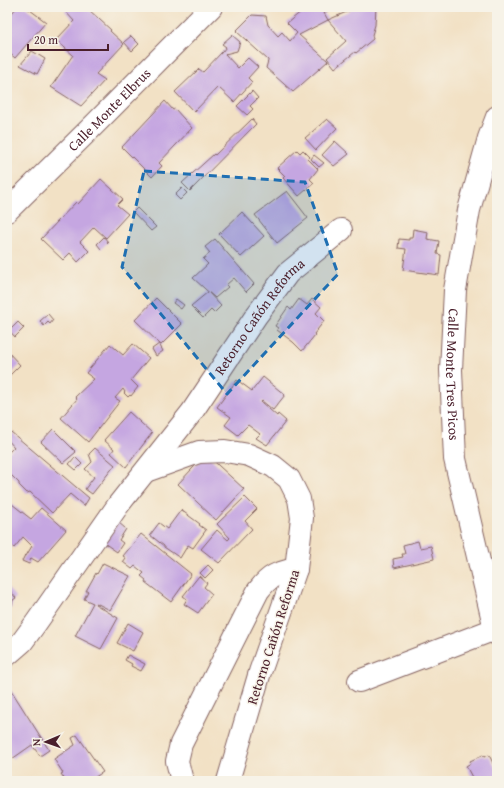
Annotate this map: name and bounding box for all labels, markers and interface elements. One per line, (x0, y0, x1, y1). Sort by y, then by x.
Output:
scale bar (28, 26, 108, 52)
text: 20 m (34, 31, 58, 48)
street label: Calle Monte Elbrus (63, 63, 155, 156)
street label: Retorno Cañón Reforma (209, 253, 309, 379)
street label: Calle Monte Tres Picos (441, 308, 464, 441)
street label: Retorno Cañón Reforma (242, 567, 304, 707)
north arrow (26, 722, 66, 762)
text: N (28, 738, 44, 746)

